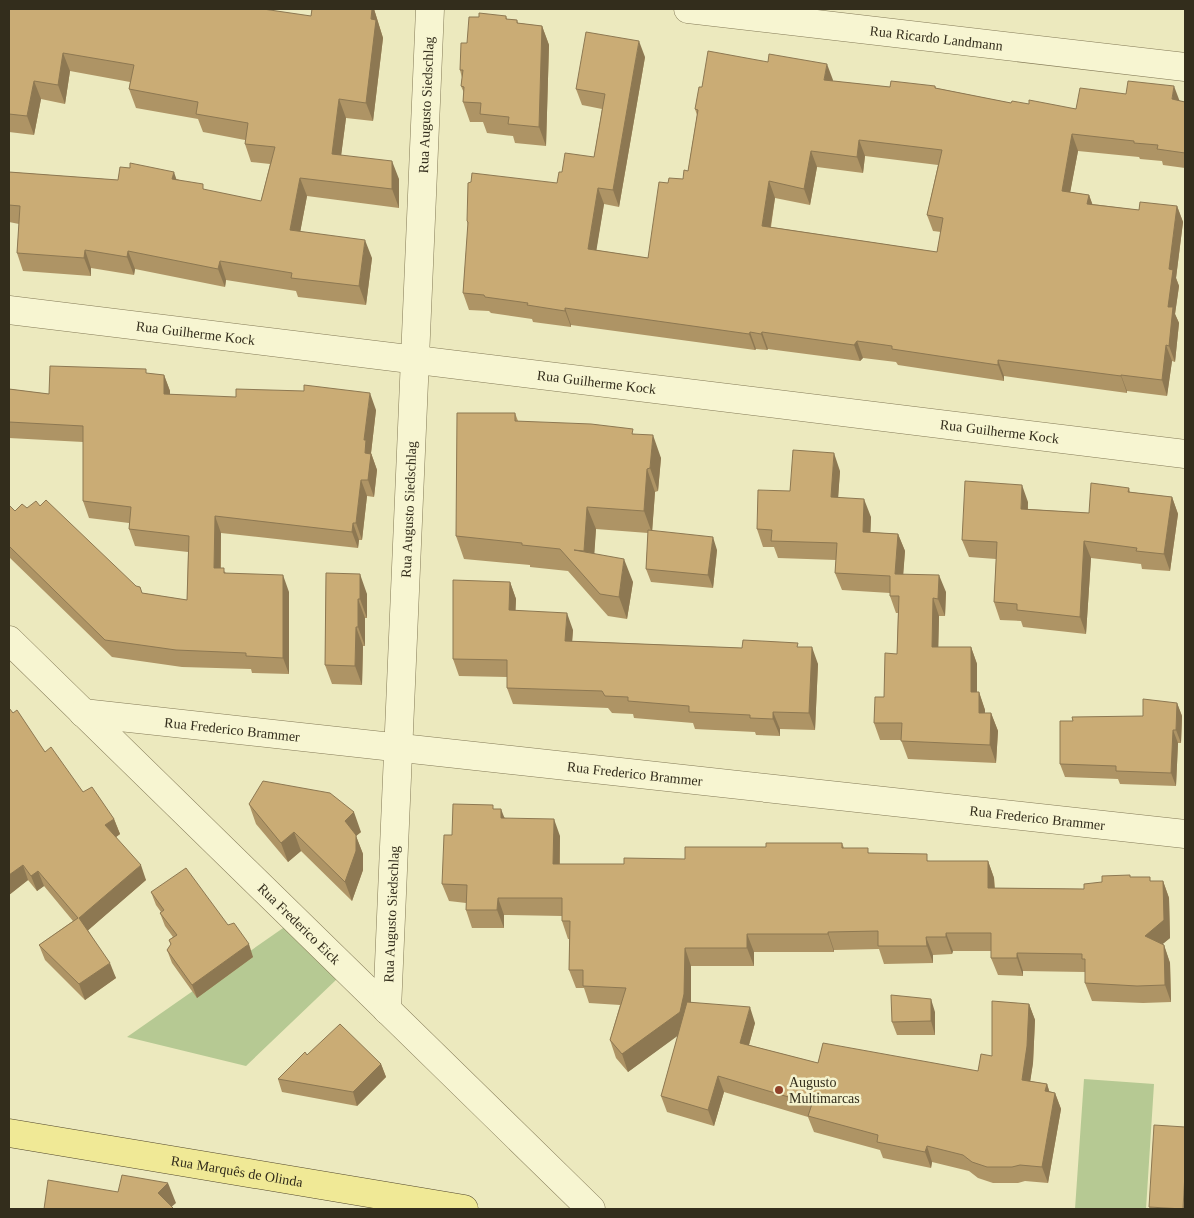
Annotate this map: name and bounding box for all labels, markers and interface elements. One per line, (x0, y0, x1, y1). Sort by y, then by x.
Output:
street label: Rua Ricardo Landmann (869, 23, 1004, 54)
street label: Rua Augusto Siedschlag (416, 36, 437, 174)
street label: Rua Guilherme Kock (135, 319, 256, 348)
street label: Rua Guilherme Kock (536, 368, 657, 397)
street label: Rua Guilherme Kock (939, 417, 1060, 447)
street label: Rua Augusto Siedschlag (399, 441, 419, 578)
street label: Rua Frederico Brammer (164, 715, 301, 745)
street label: Rua Frederico Brammer (566, 759, 703, 789)
street label: Rua Frederico Brammer (969, 803, 1106, 833)
street label: Rua Augusto Siedschlag (381, 845, 402, 983)
street label: Rua Frederico Eick (255, 881, 343, 968)
place label: Augusto Multimarcas (789, 1075, 860, 1106)
marker: Augusto Multimarcas (773, 1084, 785, 1096)
street label: Rua Marquês de Olinda (170, 1153, 305, 1190)

